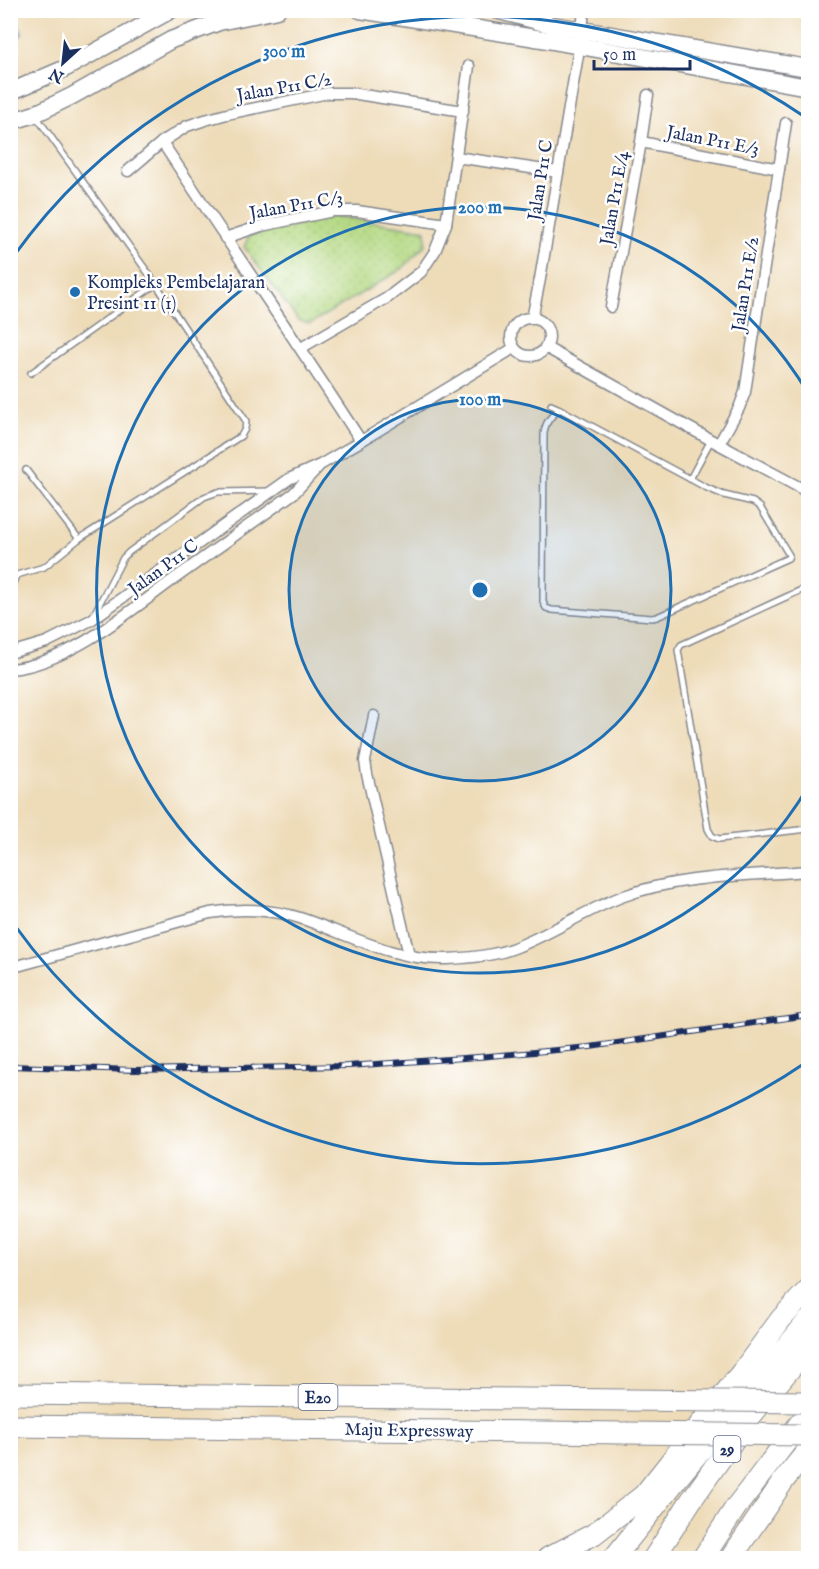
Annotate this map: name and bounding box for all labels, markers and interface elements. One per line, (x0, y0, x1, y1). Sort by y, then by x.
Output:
north arrow (33, 33, 93, 93)
scale bar (594, 33, 690, 71)
text: 300 m (263, 41, 305, 64)
text: 50 m (603, 44, 636, 67)
text: N (46, 62, 69, 87)
street label: Jalan P11 C/2 (233, 69, 334, 108)
street label: Jalan P11 E/3 (662, 121, 761, 162)
street label: Jalan P11 C (523, 138, 559, 224)
street label: Jalan P11 E/4 (596, 149, 635, 249)
street label: Jalan P11 C/3 (246, 187, 345, 226)
text: 200 m (458, 197, 502, 220)
street label: Jalan P11 E/2 (727, 235, 765, 335)
place label: Kompleks Pembelajaran Presint 11 (1) (87, 272, 266, 316)
marker: Kompleks Pembelajaran Presint 11 (1) (68, 285, 82, 299)
text: 100 m (459, 389, 501, 412)
street label: Jalan P11 C (123, 535, 204, 603)
centre of rings (470, 580, 490, 600)
road number: E20 (298, 1384, 338, 1410)
street label: Maju Expressway (344, 1419, 474, 1444)
road number: 29 (714, 1436, 740, 1462)

